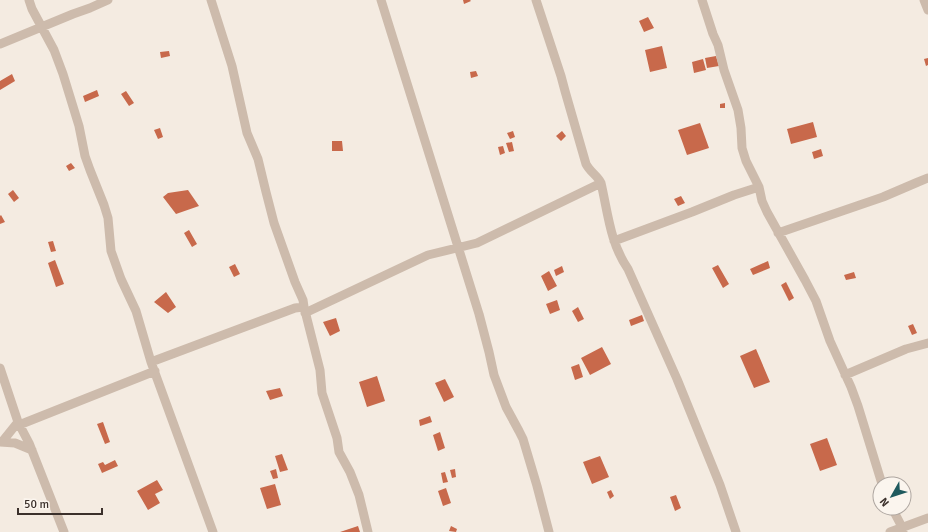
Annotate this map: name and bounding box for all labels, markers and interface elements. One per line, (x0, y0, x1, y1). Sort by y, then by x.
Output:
north arrow (872, 476, 912, 516)
scale bar (18, 490, 102, 516)
text: N (877, 495, 892, 509)
text: 50 m (24, 497, 49, 512)

